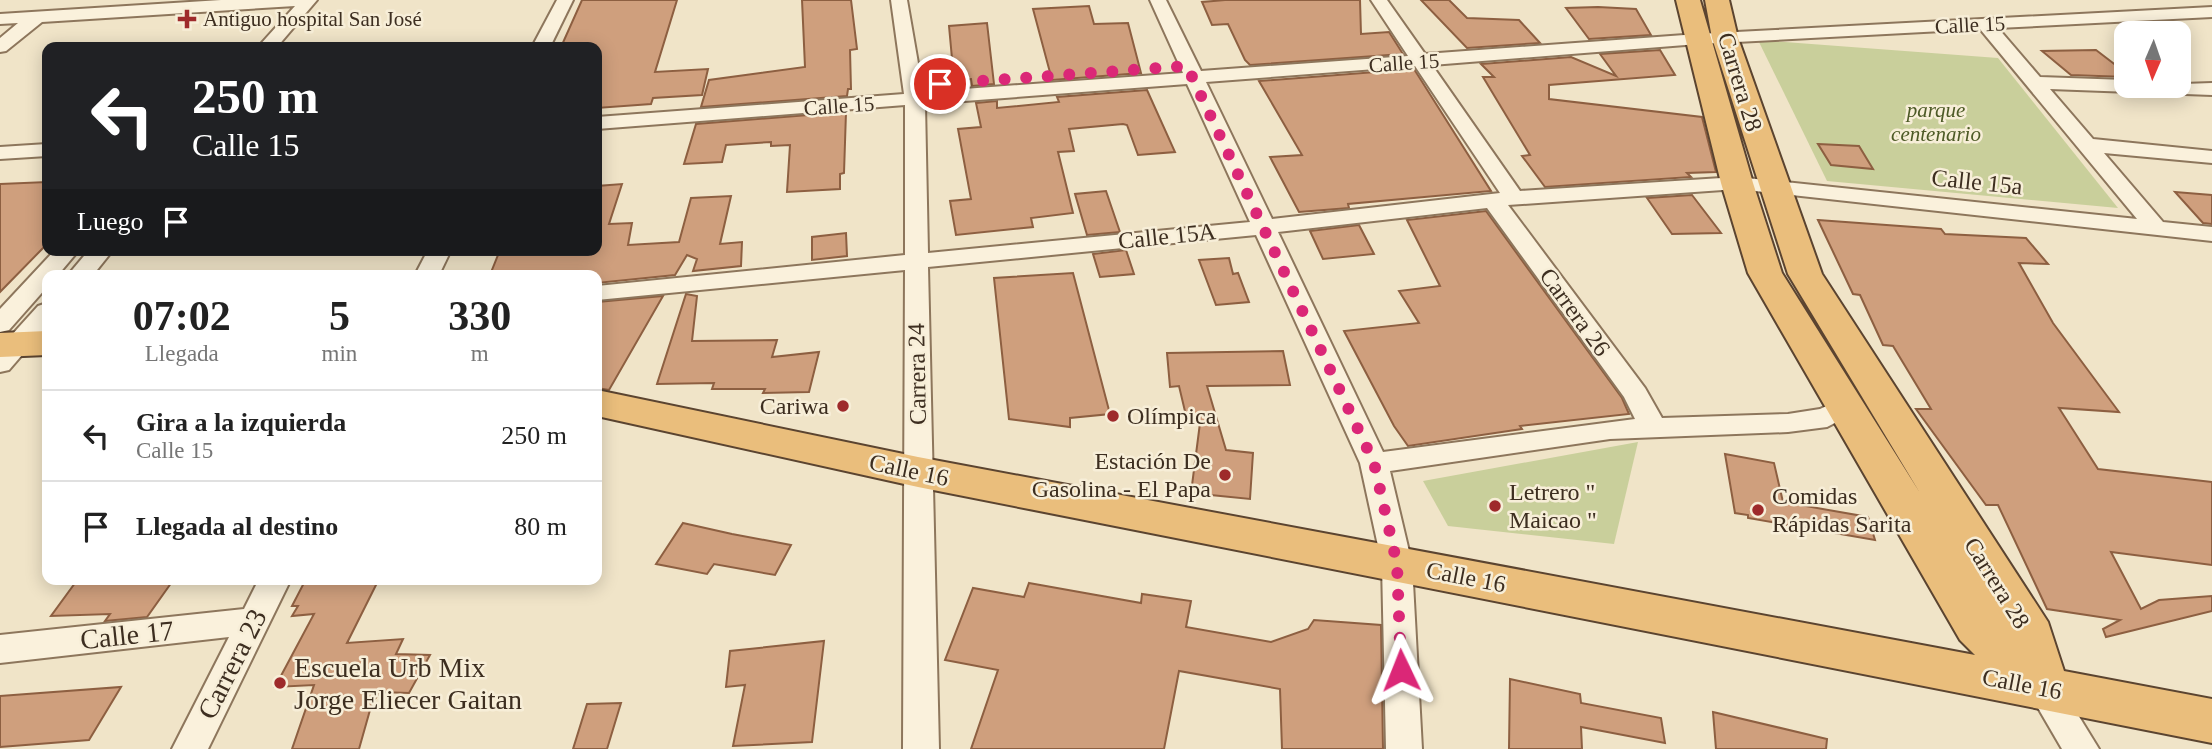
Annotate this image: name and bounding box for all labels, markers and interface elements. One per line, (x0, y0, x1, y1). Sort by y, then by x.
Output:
place label: Antiguo hospital San José (203, 7, 422, 31)
marker: Antiguo hospital San José (177, 9, 197, 29)
street label: Calle 15 (1934, 11, 2006, 39)
north arrow (2114, 21, 2191, 98)
map controls (2114, 21, 2191, 98)
street label: Carrera 28 (1713, 29, 1767, 135)
street label: Calle 15 (1368, 49, 1440, 77)
pin (910, 54, 970, 114)
icon: arrive (921, 65, 959, 103)
text: 250 m (192, 69, 319, 124)
icon: left (77, 70, 168, 161)
street label: Calle 15 (803, 92, 875, 120)
park label: parque centenario (1891, 98, 1981, 146)
text: Calle 15 (192, 127, 300, 163)
street label: Calle 15a (1930, 164, 2024, 200)
icon: arrive (157, 203, 195, 241)
text: Luego (77, 207, 143, 236)
street label: Calle 15A (1117, 218, 1218, 254)
street label: Carrera 26 (1535, 263, 1615, 361)
text: 07:02 (133, 293, 231, 339)
text: 5 (329, 293, 350, 339)
text: 330 (448, 293, 511, 339)
street label: Carrera 24 (903, 323, 931, 425)
text: Llegada (145, 341, 219, 366)
text: min (322, 341, 357, 366)
text: m (471, 341, 489, 366)
place label: Cariwa (760, 393, 829, 419)
marker: Cariwa (835, 398, 851, 414)
place label: Olímpica (1127, 403, 1217, 429)
text: Gira a la izquierda (136, 408, 346, 437)
marker: Olímpica (1105, 408, 1121, 424)
icon: left (77, 417, 115, 455)
text: 250 m (501, 421, 567, 450)
text: Calle 15 (136, 438, 213, 463)
place label: Estación De Gasolina - El Papa (1032, 448, 1211, 502)
street label: Calle 16 (867, 449, 951, 491)
marker: Estación De Gasolina - El Papa (1217, 467, 1233, 483)
place label: Letrero " Maicao " (1509, 479, 1597, 533)
place label: Comidas Rápidas Sarita (1772, 483, 1912, 537)
marker: Letrero " Maicao " (1487, 498, 1503, 514)
marker: Comidas Rápidas Sarita (1750, 502, 1766, 518)
icon: arrive (77, 508, 115, 546)
text: Llegada al destino (136, 512, 338, 541)
text: 80 m (514, 512, 567, 541)
street label: Carrera 28 (1959, 533, 2035, 633)
street label: Calle 16 (1424, 557, 1508, 597)
street label: Carrera 23 (191, 604, 273, 724)
street label: Calle 17 (79, 615, 175, 655)
position arrow (1364, 633, 1438, 707)
place label: Escuela Urb Mix Jorge Eliecer Gaitan (294, 652, 522, 715)
street label: Calle 16 (1980, 664, 2064, 704)
marker: Escuela Urb Mix Jorge Eliecer Gaitan (272, 675, 288, 691)

